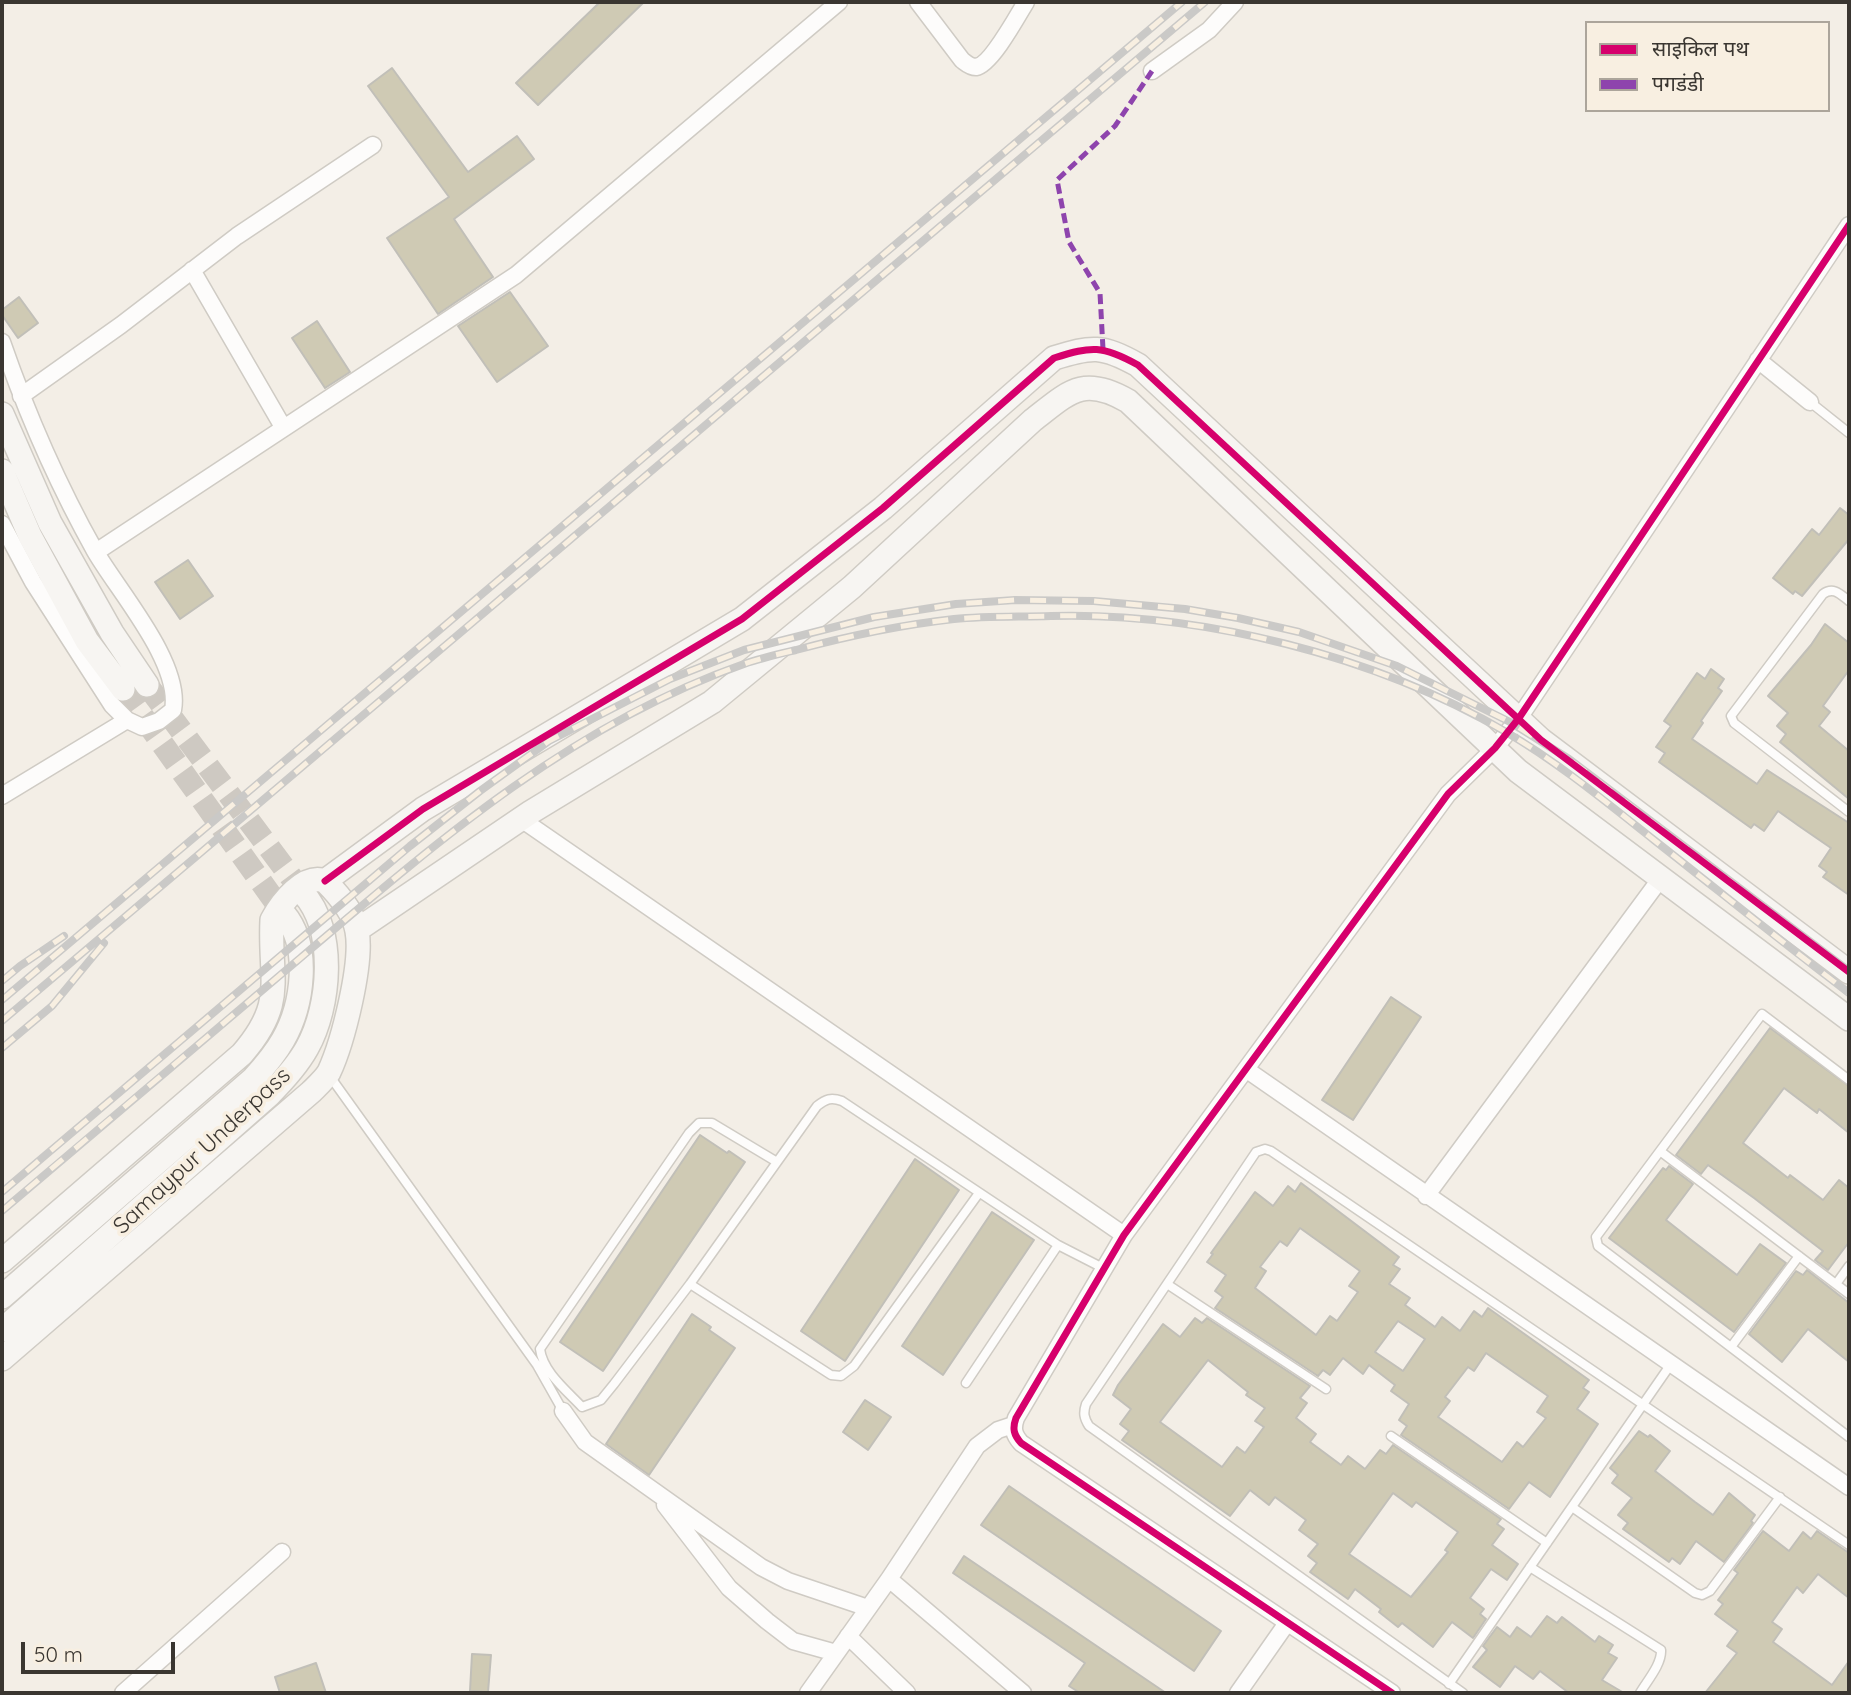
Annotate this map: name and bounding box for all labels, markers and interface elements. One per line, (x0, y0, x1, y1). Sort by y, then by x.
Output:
legend (1585, 21, 1830, 112)
text: साइकिल पथ (1652, 35, 1749, 61)
text: पगडंडी (1652, 70, 1704, 96)
street label: Samaypur Underpass (108, 1062, 296, 1240)
scale bar (24, 1628, 178, 1672)
text: 50 m (34, 1641, 83, 1667)

